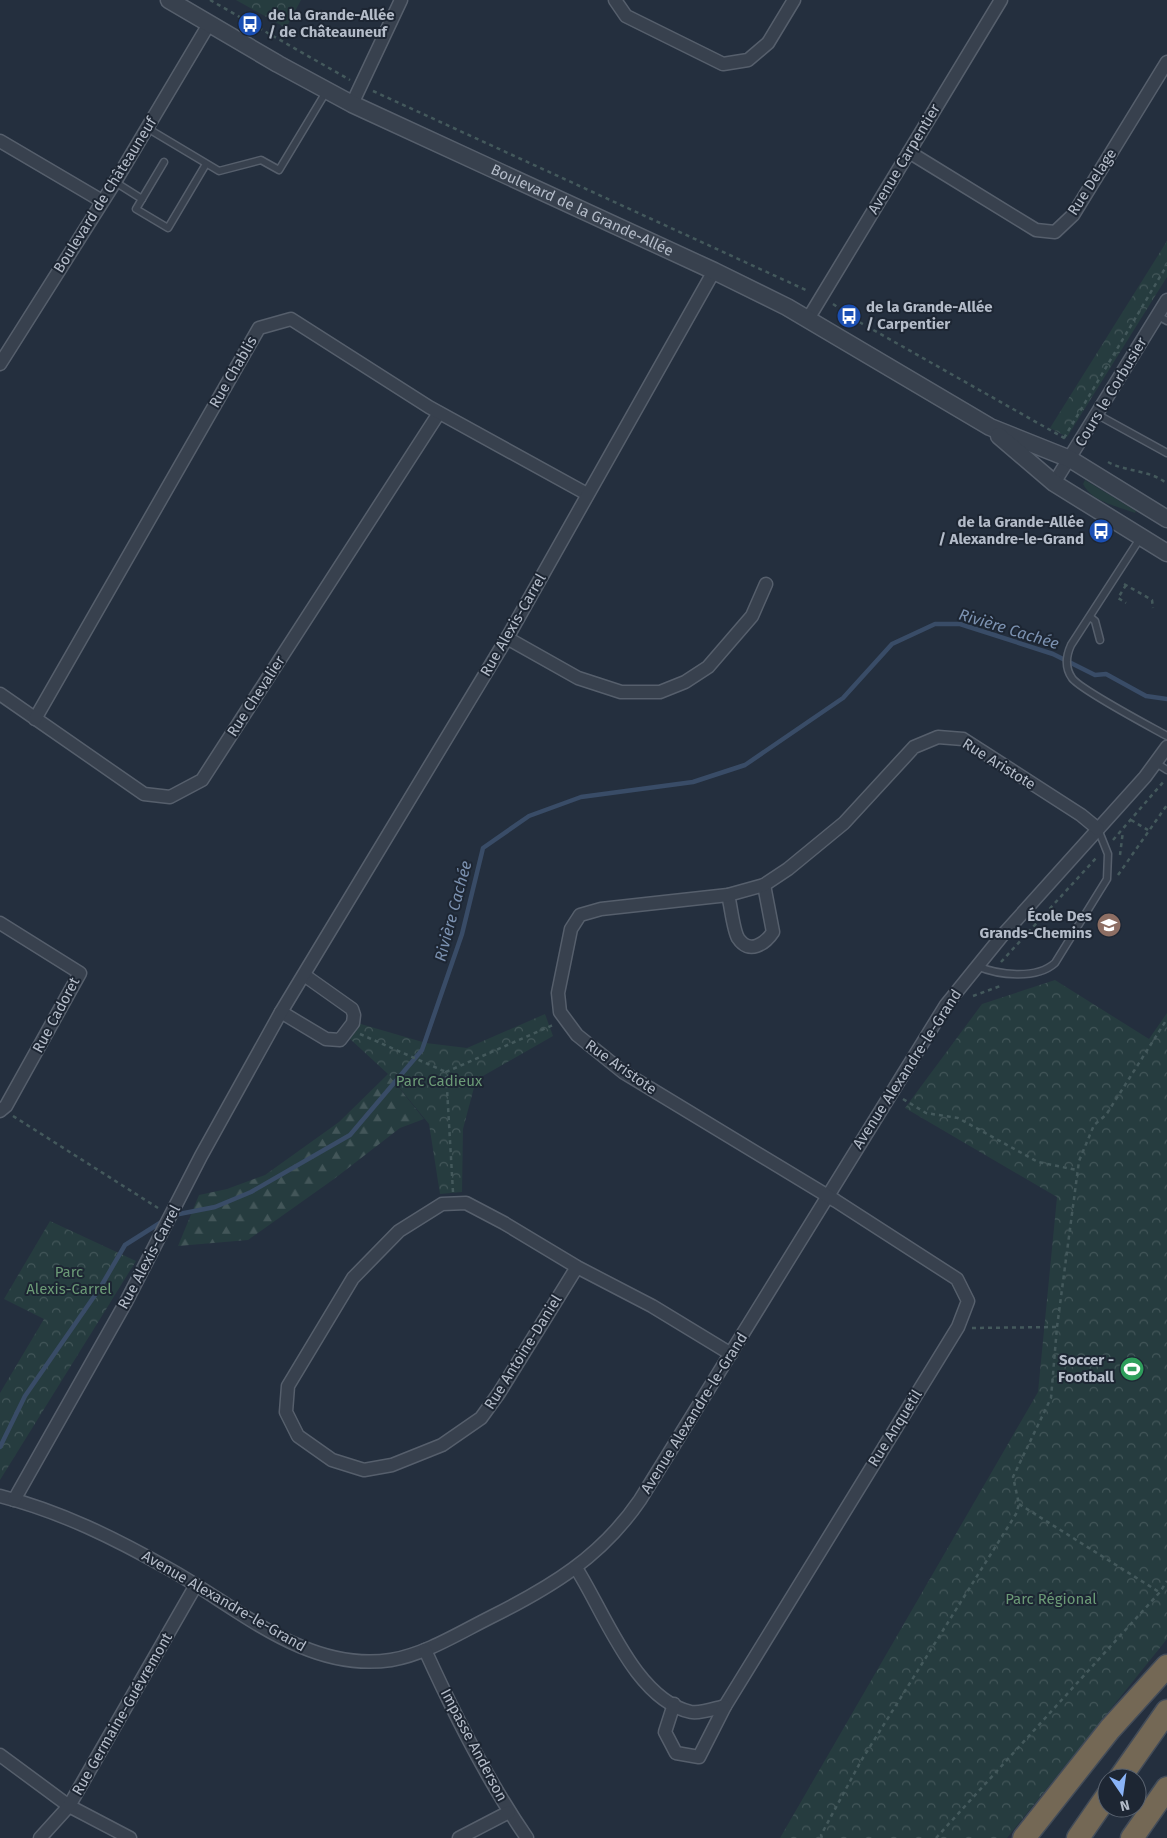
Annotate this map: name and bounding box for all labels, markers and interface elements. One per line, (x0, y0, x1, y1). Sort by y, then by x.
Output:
place label: de la Grande-Allée / de Châteauneuf (268, 6, 395, 41)
bus stop icon: de la Grande-Allée / de Châteauneuf (237, 11, 263, 37)
street label: Avenue Carpentier (864, 100, 944, 217)
street label: Boulevard de Châteauneuf (50, 113, 161, 276)
street label: Rue Delage (1064, 145, 1120, 219)
street label: Boulevard de la Grande-Allée (488, 160, 676, 260)
place label: de la Grande-Allée / Carpentier (866, 298, 993, 333)
bus stop icon: de la Grande-Allée / Carpentier (836, 303, 862, 329)
street label: Rue Chablis (205, 333, 261, 411)
street label: Cours le Corbusier (1071, 334, 1151, 450)
place label: de la Grande-Allée / Alexandre-le-Grand (938, 513, 1084, 548)
bus stop icon: de la Grande-Allée / Alexandre-le-Grand (1088, 518, 1114, 544)
street label: Rue Alexis-Carrel (476, 570, 550, 679)
water label: Rivière Cachée (957, 605, 1061, 653)
street label: Rue Chevalier (223, 652, 289, 740)
street label: Rue Aristote (959, 734, 1039, 794)
water label: Rivière Cachée (430, 859, 476, 963)
place label: École Des Grands-Chemins (980, 907, 1092, 942)
school or university icon: École Des Grands-Chemins (1096, 912, 1122, 938)
street label: Rue Cadoret (29, 974, 84, 1056)
street label: Avenue Alexandre-le-Grand (849, 986, 965, 1152)
street label: Rue Aristote (582, 1036, 660, 1098)
park label: Parc Cadieux (396, 1072, 483, 1090)
street label: Rue Alexis-Carrel (114, 1201, 184, 1312)
park label: Parc Alexis-Carrel (26, 1263, 112, 1298)
street label: Rue Antoine-Daniel (480, 1291, 566, 1413)
street label: Avenue Alexandre-le-Grand (637, 1329, 751, 1497)
place label: Soccer - Football (1058, 1351, 1115, 1386)
sports icon: Soccer - Football (1119, 1356, 1145, 1382)
street label: Rue Anquetil (864, 1386, 926, 1470)
street label: Avenue Alexandre-le-Grand (139, 1547, 309, 1655)
park label: Parc Régional (1005, 1590, 1097, 1608)
street label: Rue Germaine-Guévremont (68, 1629, 176, 1798)
street label: Impasse Anderson (437, 1686, 511, 1804)
north arrow (1097, 1768, 1147, 1818)
text: N (1118, 1796, 1131, 1815)

